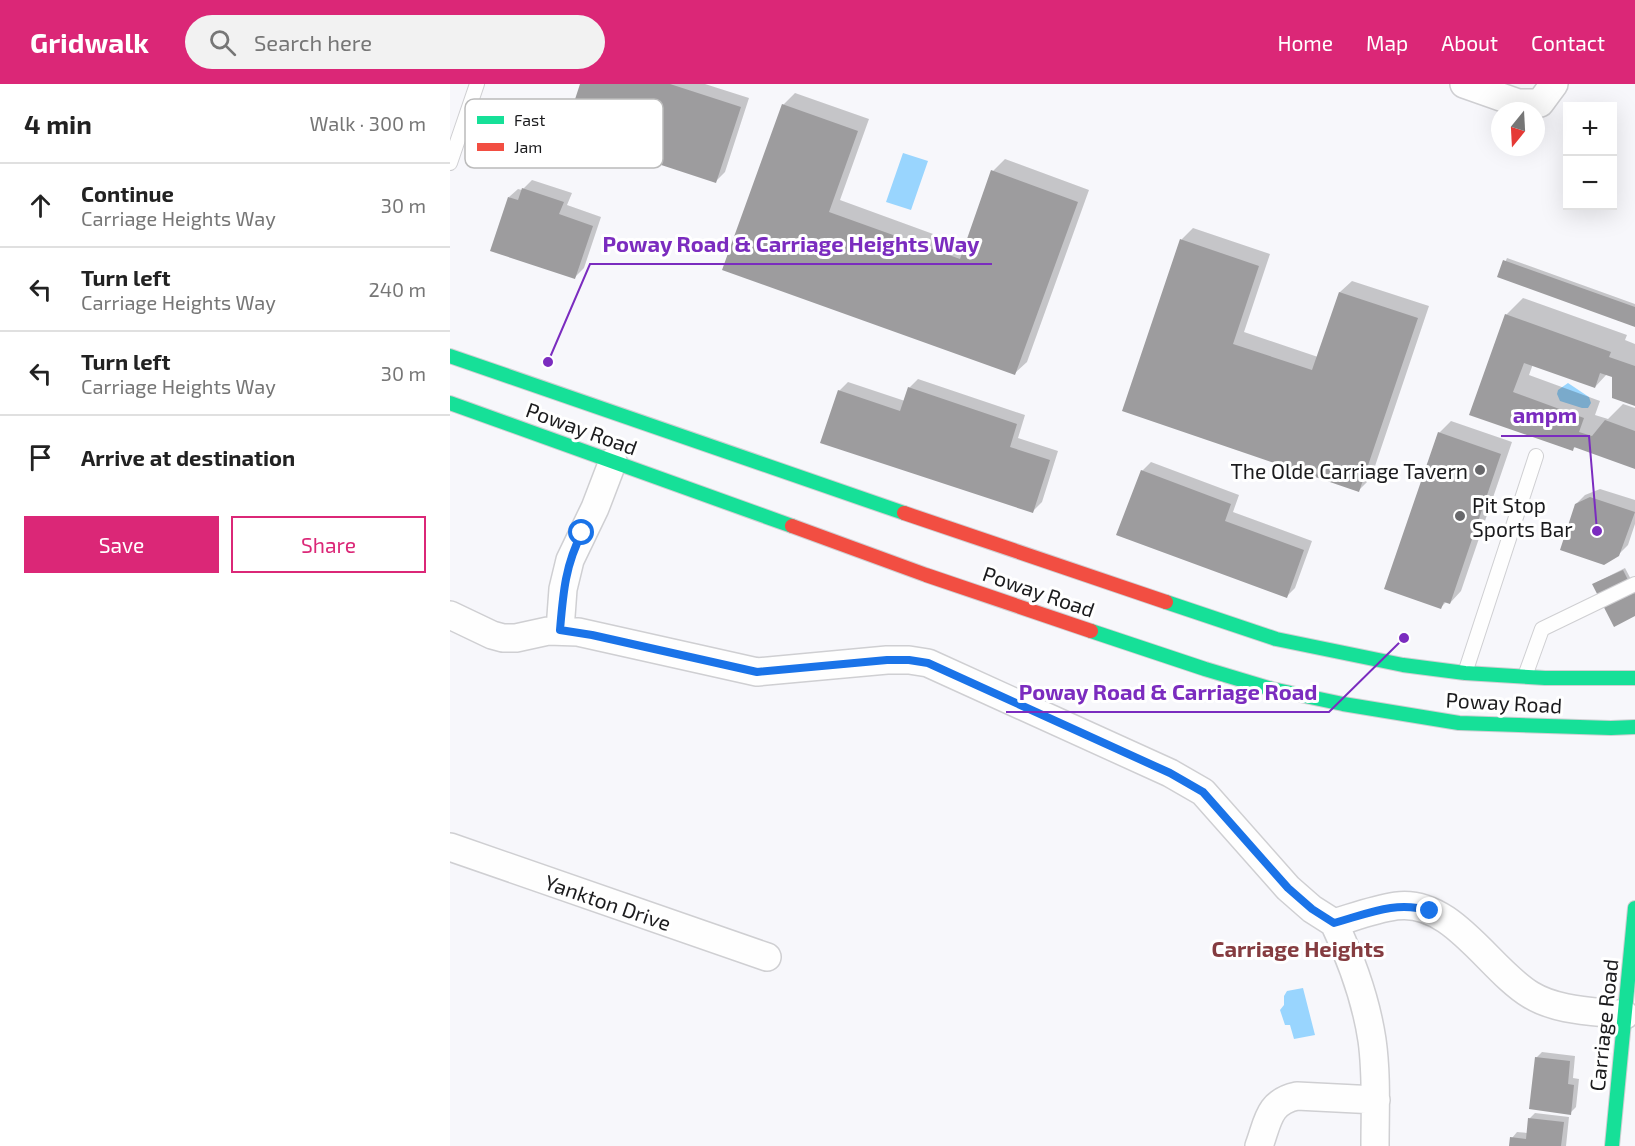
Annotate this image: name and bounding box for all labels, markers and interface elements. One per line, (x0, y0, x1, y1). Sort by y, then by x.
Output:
search box (185, 15, 605, 69)
text: Gridwalk (30, 25, 149, 59)
icon: search (206, 26, 239, 59)
text: Search here (254, 29, 372, 55)
text: Home (1277, 30, 1333, 55)
text: Map (1366, 30, 1408, 55)
text: About (1441, 30, 1498, 55)
text: Contact (1531, 30, 1605, 55)
legend (465, 99, 663, 168)
north arrow (1491, 102, 1545, 156)
map controls (1563, 102, 1617, 210)
button: + (1563, 102, 1617, 156)
text: 4 min (24, 108, 92, 139)
text: Fast (514, 110, 545, 129)
text: Walk · 300 m (310, 111, 426, 135)
text: Jam (514, 137, 542, 156)
button: − (1563, 156, 1617, 210)
text: Continue (81, 180, 174, 206)
icon: ahead (24, 189, 57, 222)
text: 30 m (381, 193, 426, 217)
text: Carriage Heights Way (81, 206, 276, 230)
callout: Poway Road & Carriage Heights Way (590, 224, 992, 264)
text: Poway Road & Carriage Heights Way (602, 230, 980, 257)
text: Turn left (81, 264, 170, 290)
icon: left (24, 273, 57, 306)
text: 240 m (368, 277, 426, 301)
text: Carriage Heights Way (81, 290, 276, 314)
text: Turn left (81, 348, 170, 374)
icon: left (24, 357, 57, 390)
text: 30 m (381, 361, 426, 385)
text: Carriage Heights Way (81, 374, 276, 398)
street label: Poway Road (523, 396, 641, 460)
callout: ampm (1501, 396, 1589, 436)
text: ampm (1513, 401, 1577, 427)
icon: arrive (24, 441, 57, 474)
text: Arrive at destination (81, 444, 295, 470)
place label: The Olde Carriage Tavern (1231, 458, 1468, 483)
marker: The Olde Carriage Tavern (1473, 463, 1487, 477)
place label: Pit Stop Sports Bar (1472, 492, 1573, 541)
marker: Pit Stop Sports Bar (1453, 509, 1467, 523)
button: Save (24, 516, 219, 573)
button: Share (231, 516, 426, 573)
route start (568, 519, 594, 545)
street label: Poway Road (980, 560, 1098, 622)
callout: Poway Road & Carriage Road (1006, 672, 1329, 712)
text: Poway Road & Carriage Road (1019, 678, 1317, 705)
street label: Poway Road (1445, 686, 1563, 718)
street label: Yankton Drive (542, 869, 674, 935)
route end (1416, 897, 1442, 923)
district label: Carriage Heights (1211, 935, 1385, 961)
street label: Carriage Road (1584, 958, 1622, 1092)

